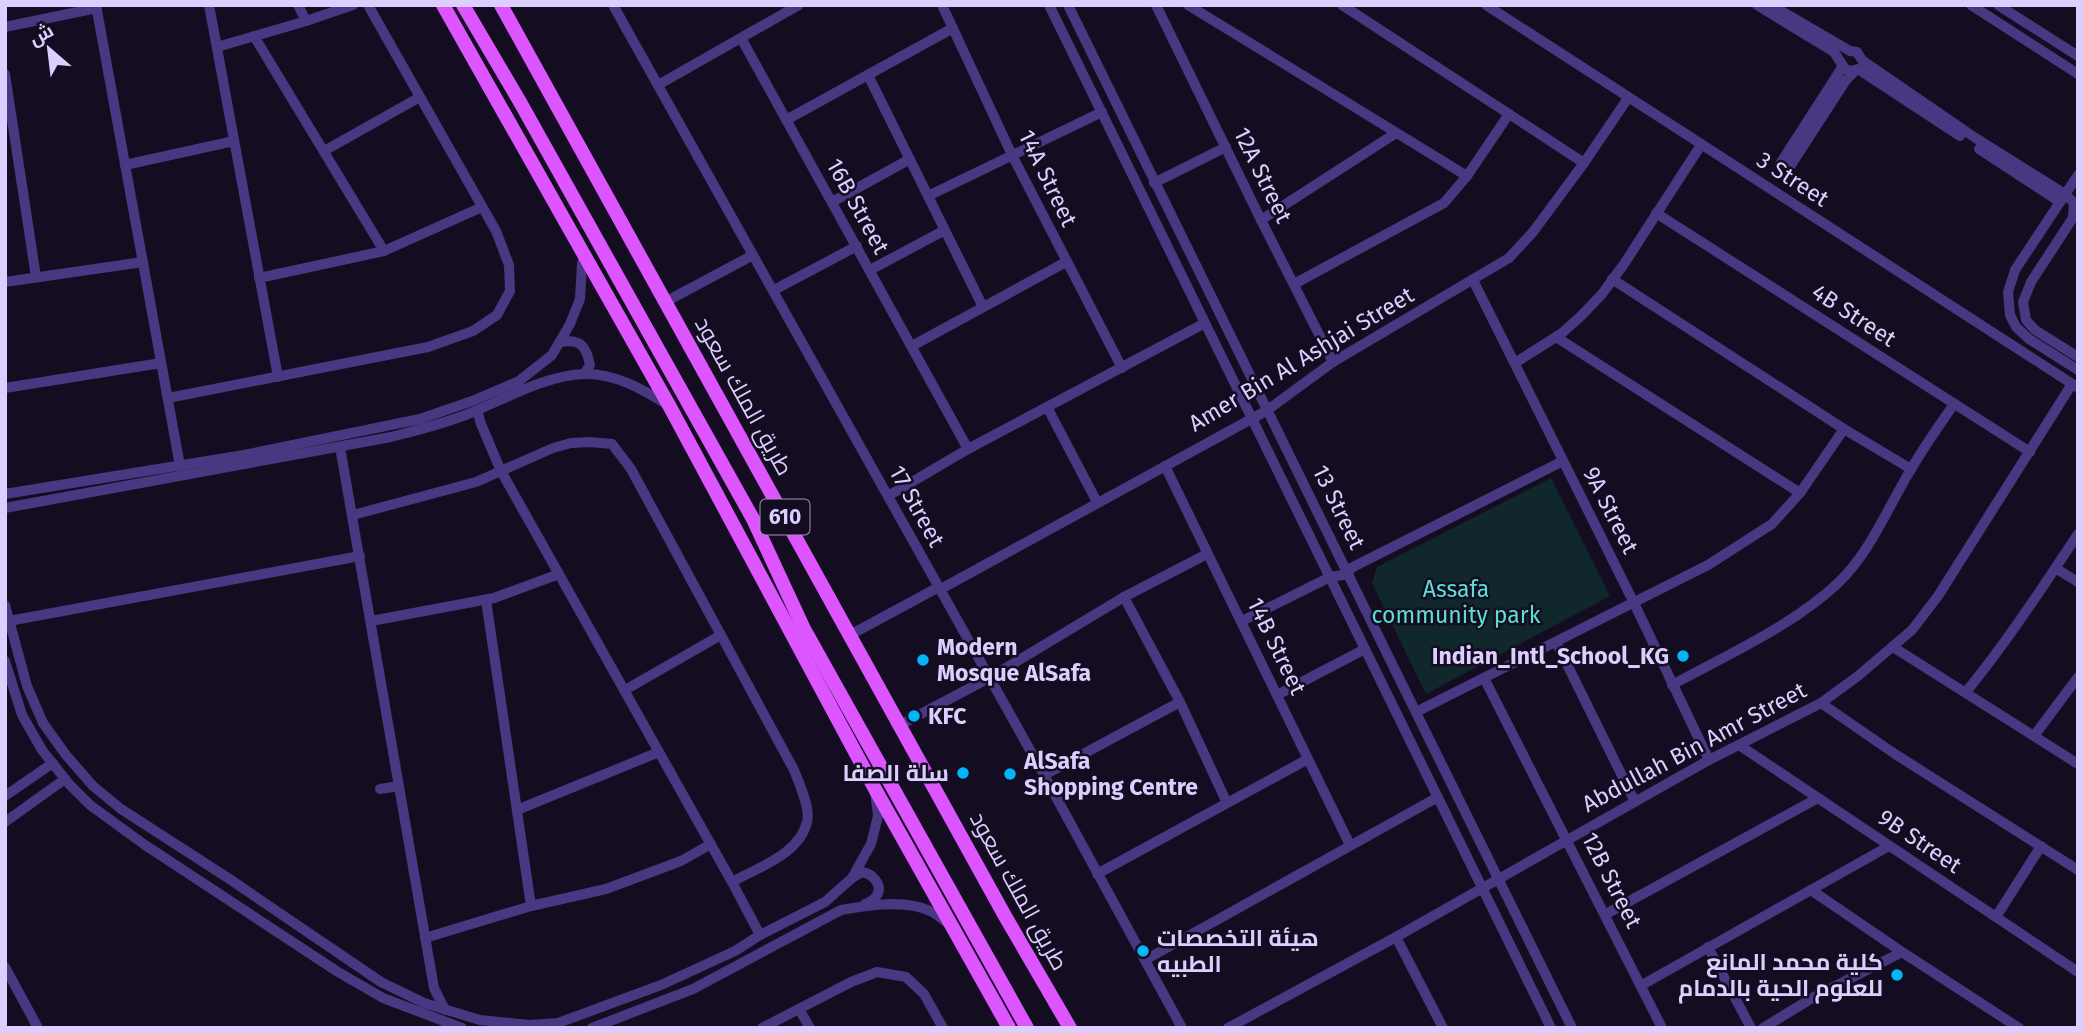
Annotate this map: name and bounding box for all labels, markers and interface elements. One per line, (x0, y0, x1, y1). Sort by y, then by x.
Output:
north arrow (14, 14, 84, 84)
text: ش (25, 19, 57, 50)
street label: 12A Street (1228, 123, 1298, 228)
street label: 14A Street (1013, 125, 1084, 231)
street label: 3 Street (1752, 145, 1835, 213)
street label: 16B Street (820, 153, 896, 259)
street label: 4B Street (1807, 277, 1902, 353)
street label: Amer Bin Al Ashjai Street (1183, 280, 1419, 437)
street label: طريق الملك سعود (689, 312, 799, 480)
street label: 17 Street (883, 460, 951, 552)
street label: 13 Street (1307, 460, 1372, 554)
street label: 9A Street (1577, 462, 1645, 559)
road number: 610 (760, 500, 810, 534)
park label: Assafa community park (1372, 575, 1541, 629)
street label: 14B Street (1241, 593, 1313, 700)
place label: Modern Mosque AlSafa (937, 633, 1091, 687)
place label: Indian_Intl_School_KG (1432, 642, 1669, 670)
marker: Indian_Intl_School_KG (1675, 648, 1691, 664)
marker: Modern Mosque AlSafa (915, 652, 931, 668)
street label: Abdullah Bin Amr Street (1577, 676, 1811, 818)
place label: KFC (928, 702, 967, 730)
marker: KFC (906, 708, 922, 724)
place label: AlSafa Shopping Centre (1023, 747, 1198, 801)
place label: سلة الصفا (842, 759, 949, 787)
marker: سلة الصفا (955, 765, 971, 781)
marker: AlSafa Shopping Centre (1002, 766, 1018, 782)
street label: 9B Street (1873, 803, 1968, 879)
street label: طريق الملك سعود (964, 807, 1074, 975)
street label: 12B Street (1576, 827, 1648, 933)
place label: هيئة التخصصات الطبيه (1157, 924, 1319, 978)
marker: هيئة التخصصات الطبيه (1135, 943, 1151, 959)
place label: كلية محمد المانع للعلوم الحية بالدمام (1678, 948, 1883, 1004)
marker: كلية محمد المانع للعلوم الحية بالدمام (1889, 967, 1905, 983)

